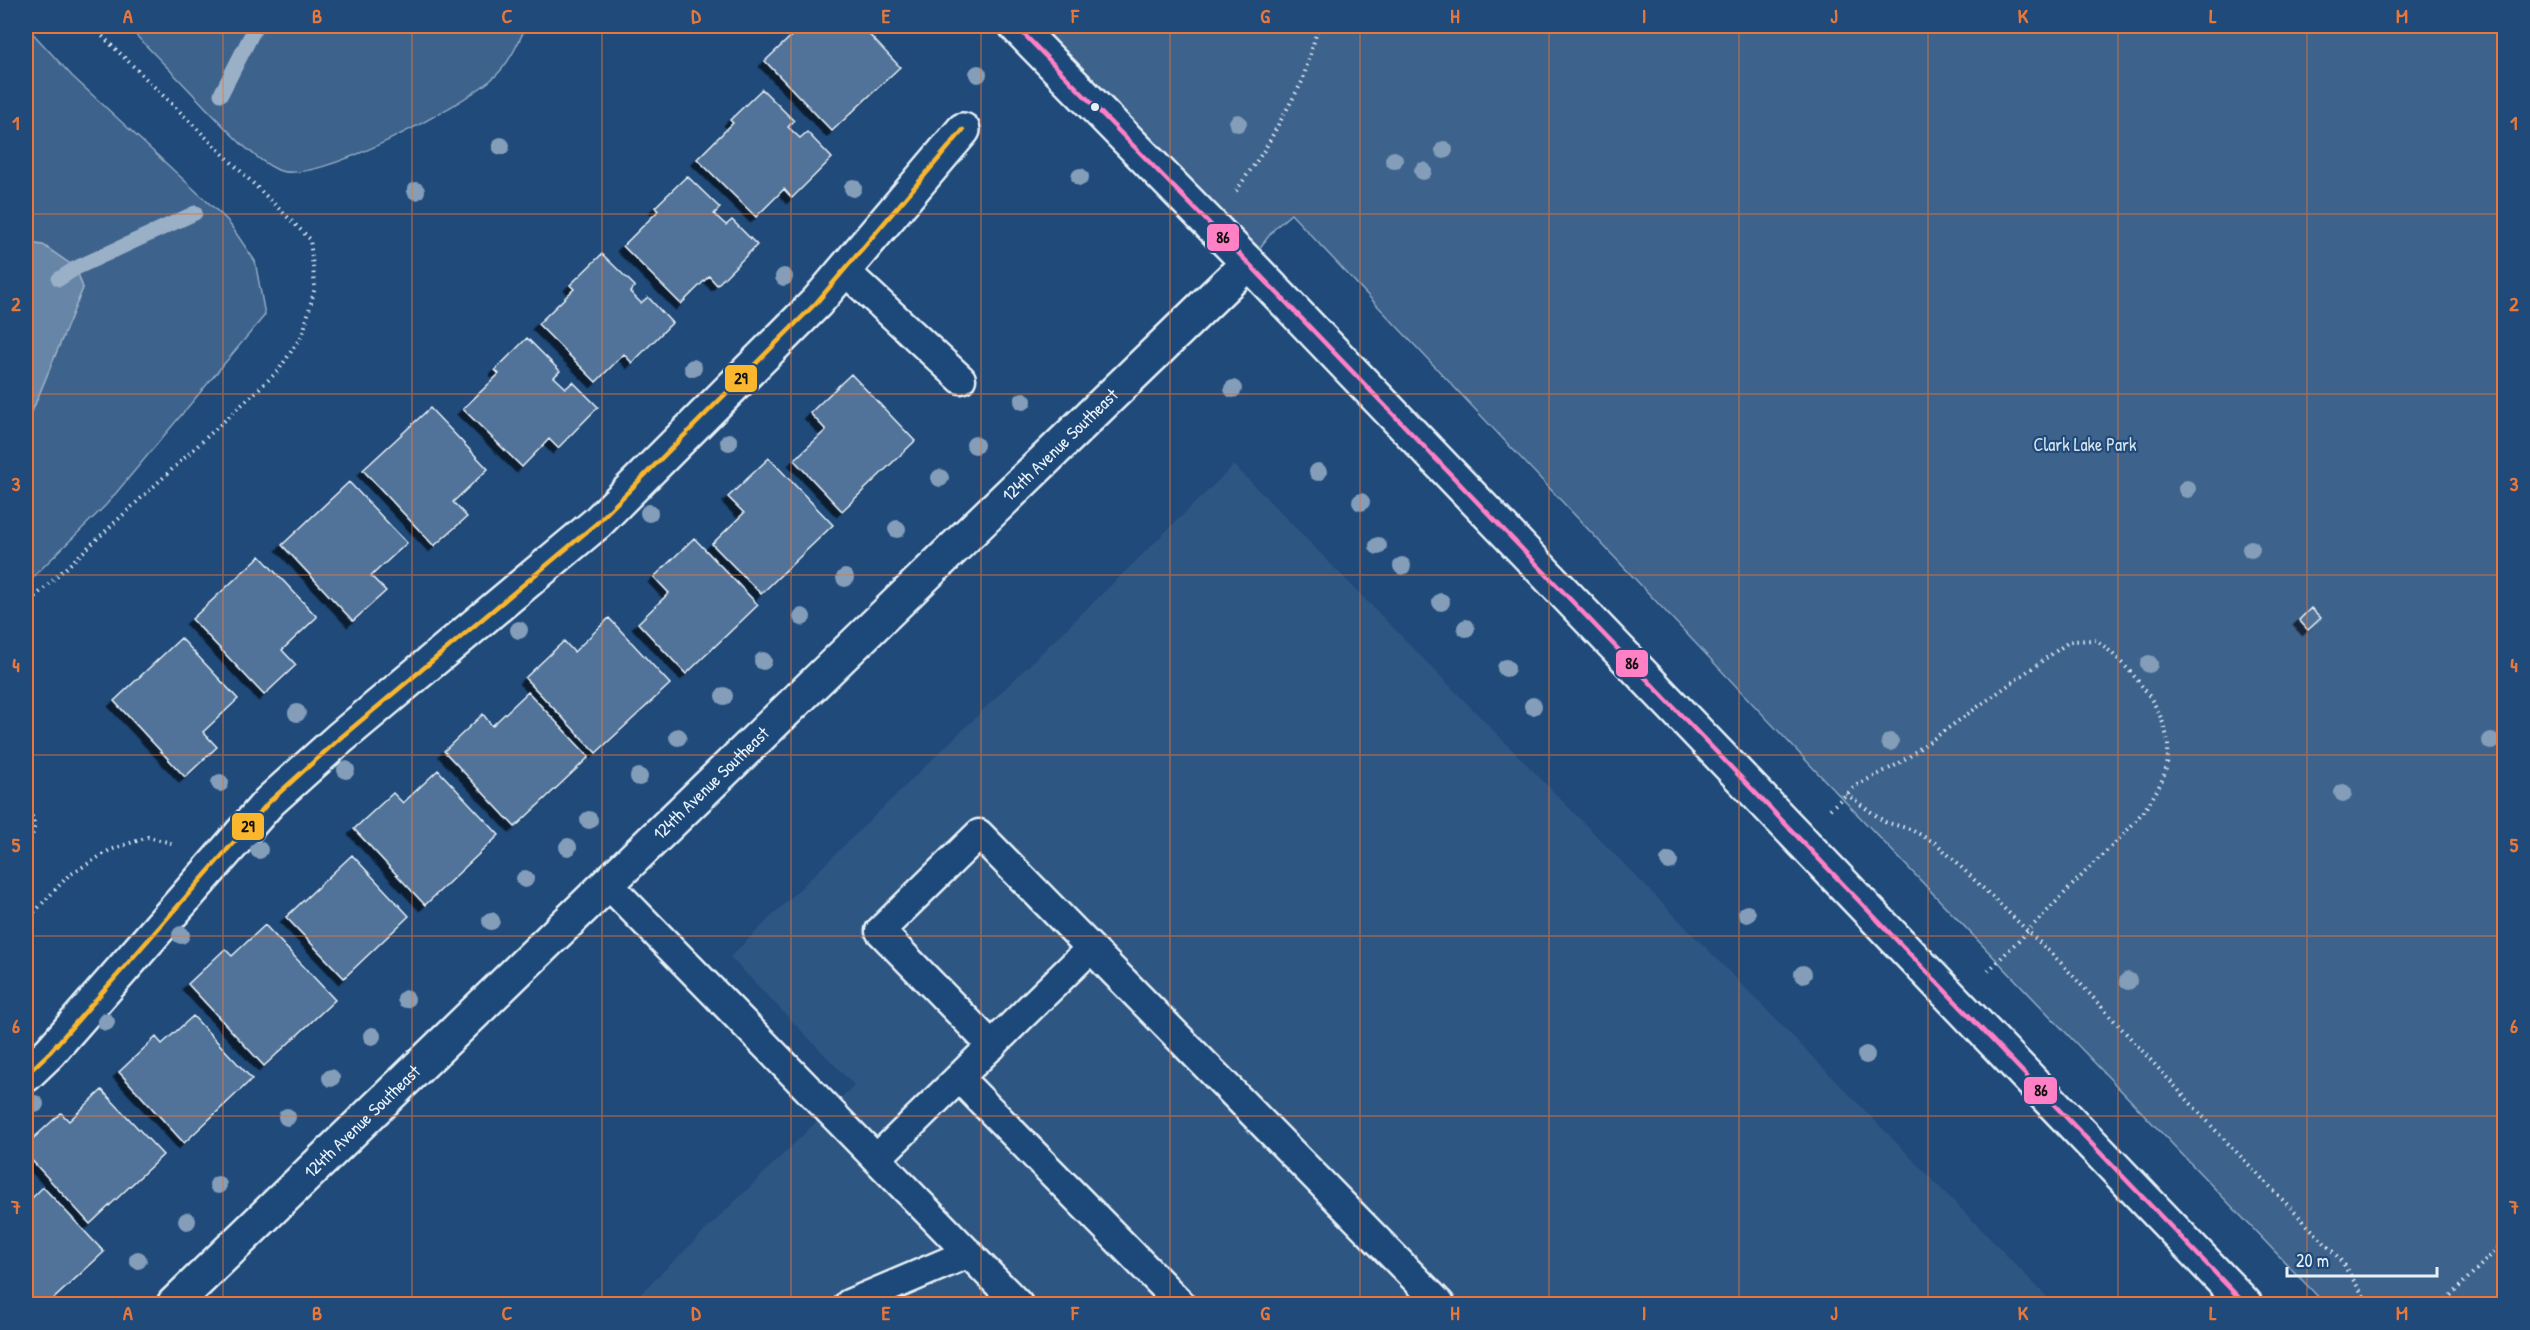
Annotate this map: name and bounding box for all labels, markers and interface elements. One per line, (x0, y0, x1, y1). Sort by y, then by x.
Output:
text: A (123, 2, 133, 29)
text: B (312, 2, 322, 29)
text: C (502, 2, 513, 29)
text: D (691, 2, 701, 29)
text: E (882, 2, 891, 29)
text: F (1070, 2, 1080, 29)
text: G (1260, 2, 1270, 29)
text: H (1450, 2, 1460, 29)
text: I (1642, 2, 1646, 29)
text: J (1830, 2, 1838, 29)
text: K (2018, 2, 2029, 29)
text: L (2209, 2, 2217, 29)
text: M (2396, 2, 2408, 29)
unlabelled marker (1089, 101, 1101, 113)
text: 1 (12, 109, 20, 136)
text: 1 (2510, 109, 2518, 136)
line badge: 86 (1206, 223, 1240, 252)
text: 86 (1216, 226, 1230, 248)
text: 2 (11, 290, 21, 317)
text: 2 (2509, 290, 2519, 317)
line badge: 29 (724, 364, 758, 393)
text: 29 (734, 367, 748, 389)
street label: 124th Avenue Southeast (996, 382, 1124, 507)
park label: Clark Lake Park (2034, 432, 2137, 457)
text: 3 (12, 470, 21, 497)
text: 3 (2510, 470, 2519, 497)
line badge: 86 (1615, 649, 1649, 678)
text: 4 (12, 651, 20, 678)
text: 4 (2510, 651, 2518, 678)
text: 86 (1625, 652, 1639, 674)
street label: 124th Avenue Southeast (647, 720, 775, 845)
line badge: 29 (231, 812, 265, 841)
text: 29 (241, 815, 255, 837)
text: 5 (12, 831, 21, 858)
text: 5 (2510, 831, 2519, 858)
text: 6 (12, 1012, 20, 1039)
text: 6 (2510, 1012, 2518, 1039)
street label: 124th Avenue Southeast (298, 1058, 426, 1184)
line badge: 86 (2023, 1076, 2058, 1105)
text: 86 (2034, 1079, 2048, 1101)
text: 7 (10, 1193, 21, 1220)
text: 7 (2508, 1193, 2519, 1220)
scale bar (2287, 1240, 2437, 1278)
text: 20 m (2296, 1248, 2329, 1273)
text: A (123, 1299, 133, 1326)
text: B (312, 1299, 322, 1326)
text: C (502, 1299, 513, 1326)
text: D (691, 1299, 701, 1326)
text: E (882, 1299, 891, 1326)
text: F (1070, 1299, 1080, 1326)
text: G (1260, 1299, 1270, 1326)
text: H (1450, 1299, 1460, 1326)
text: I (1642, 1299, 1646, 1326)
text: J (1830, 1299, 1838, 1326)
text: K (2018, 1299, 2029, 1326)
text: L (2209, 1299, 2217, 1326)
text: M (2396, 1299, 2408, 1326)

